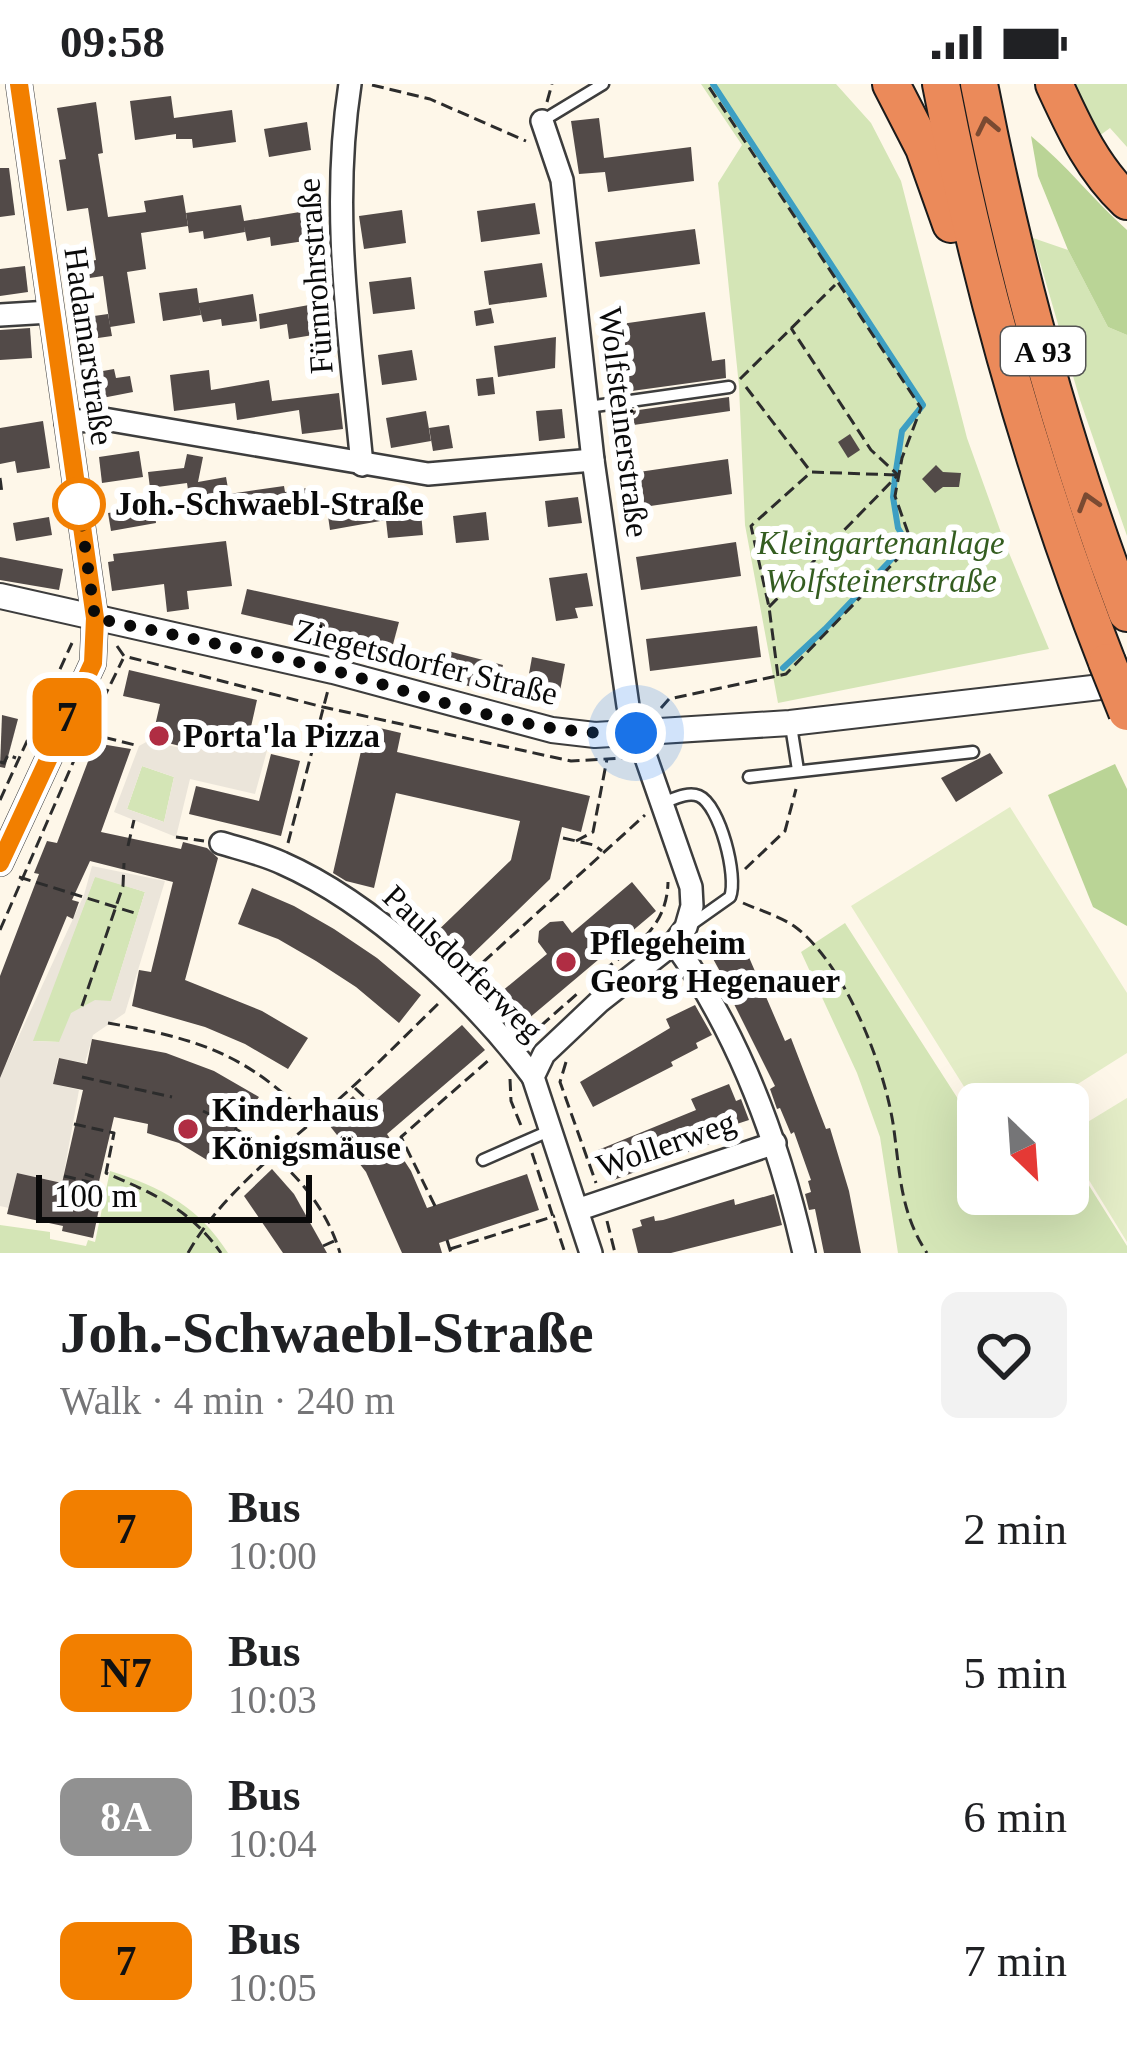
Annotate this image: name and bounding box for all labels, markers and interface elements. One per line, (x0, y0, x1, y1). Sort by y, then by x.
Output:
text: 09:58 (60, 17, 165, 67)
one-way arrow (976, 116, 1001, 136)
street label: Fürnrohrstraße (290, 177, 340, 375)
street label: Hadamarstraße (57, 245, 121, 447)
street label: Wolfsteinerstraße (592, 305, 656, 539)
road number: A 93 (1001, 327, 1085, 375)
marker: Joh.-Schwaebl-Straße (54, 479, 104, 529)
place label: Joh.-Schwaebl-Straße (115, 486, 424, 522)
one-way arrow (1077, 492, 1102, 513)
park label: Kleingartenanlage Wolfsteinerstraße (756, 525, 1005, 599)
street label: Ziegetsdorfer Straße (291, 612, 561, 712)
line badge: 7 (28, 678, 106, 756)
text: 7 (57, 694, 78, 740)
your location (606, 703, 666, 763)
place label: Porta'la Pizza (183, 718, 380, 754)
marker: Porta'la Pizza (146, 723, 172, 749)
street label: Paulsdorferweg (376, 878, 550, 1048)
place label: Pflegeheim Georg Hegenauer (590, 925, 840, 999)
marker: Pflegeheim Georg Hegenauer (553, 949, 579, 975)
north arrow (957, 1083, 1089, 1215)
map controls (957, 1083, 1089, 1215)
place label: Kinderhaus Königsmäuse (212, 1092, 401, 1166)
street label: Wollerweg (592, 1104, 740, 1184)
marker: Kinderhaus Königsmäuse (175, 1116, 201, 1142)
scale bar (36, 1169, 312, 1222)
text: 100 m (54, 1178, 137, 1214)
button: heart (941, 1292, 1067, 1418)
text: Joh.-Schwaebl-Straße (60, 1301, 594, 1364)
text: Walk · 4 min · 240 m (60, 1379, 395, 1422)
text: Bus (228, 1482, 301, 1532)
text: 2 min (963, 1504, 1067, 1554)
text: 7 (116, 1506, 137, 1552)
text: 10:00 (228, 1534, 317, 1577)
text: Bus (228, 1626, 301, 1676)
text: 5 min (963, 1648, 1067, 1698)
text: N7 (100, 1650, 152, 1696)
text: 10:03 (228, 1678, 317, 1721)
text: Bus (228, 1770, 301, 1820)
text: 6 min (963, 1792, 1067, 1842)
text: 8A (100, 1794, 152, 1840)
text: 10:04 (228, 1822, 317, 1865)
text: Bus (228, 1914, 301, 1964)
text: 7 min (963, 1936, 1067, 1986)
text: 7 (116, 1938, 137, 1984)
text: 10:05 (228, 1966, 317, 2009)

